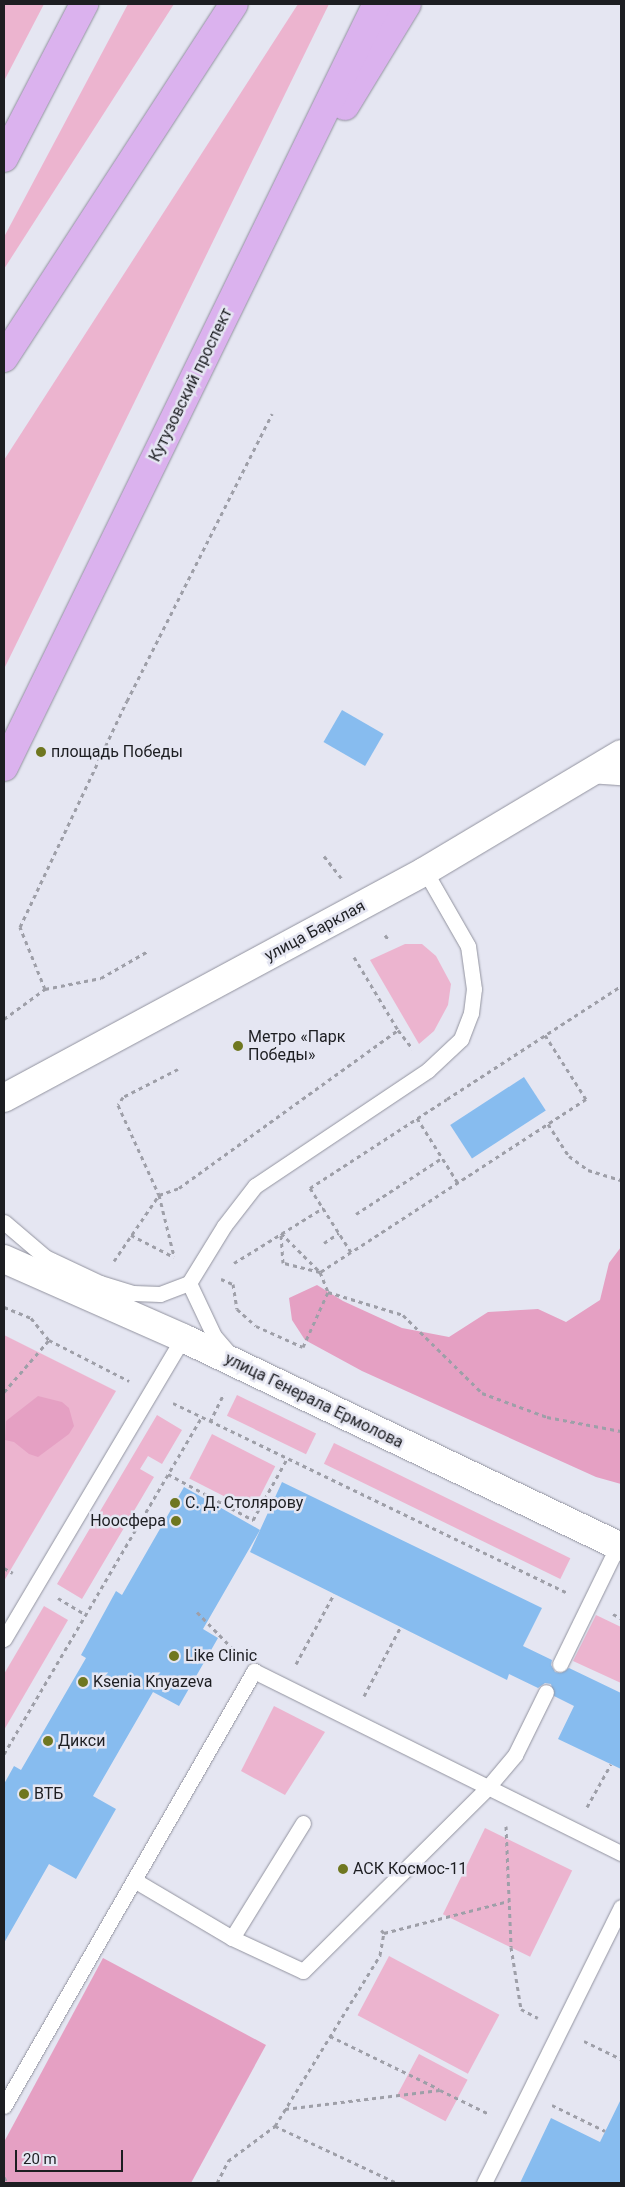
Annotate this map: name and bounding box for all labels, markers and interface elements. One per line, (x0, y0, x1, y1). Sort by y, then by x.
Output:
street label: Кутузовский проспект (145, 305, 237, 465)
place label: площадь Победы (51, 742, 183, 762)
marker: площадь Победы (35, 746, 47, 758)
street label: улица Барклая (261, 896, 369, 966)
place label: Метро «Парк Победы» (248, 1027, 345, 1065)
marker: Метро «Парк Победы» (232, 1040, 244, 1052)
street label: улица Генерала Ермолова (222, 1349, 406, 1453)
place label: С. Д. Столярову (185, 1493, 303, 1513)
marker: С. Д. Столярову (169, 1497, 181, 1509)
place label: Ноосфера (90, 1511, 166, 1531)
marker: Ноосфера (170, 1515, 182, 1527)
place label: Like Clinic (185, 1646, 257, 1666)
marker: Like Clinic (167, 1649, 181, 1663)
place label: Ksenia Knyazeva (93, 1672, 213, 1692)
marker: Ksenia Knyazeva (77, 1676, 89, 1688)
place label: Дикси (58, 1731, 105, 1751)
marker: Дикси (42, 1735, 54, 1747)
place label: ВТБ (34, 1784, 63, 1804)
marker: ВТБ (18, 1788, 30, 1800)
place label: АСК Космос-11 (353, 1859, 467, 1879)
marker: АСК Космос-11 (337, 1863, 349, 1875)
scale bar (18, 2140, 125, 2172)
text: 20 m (23, 2150, 57, 2168)

